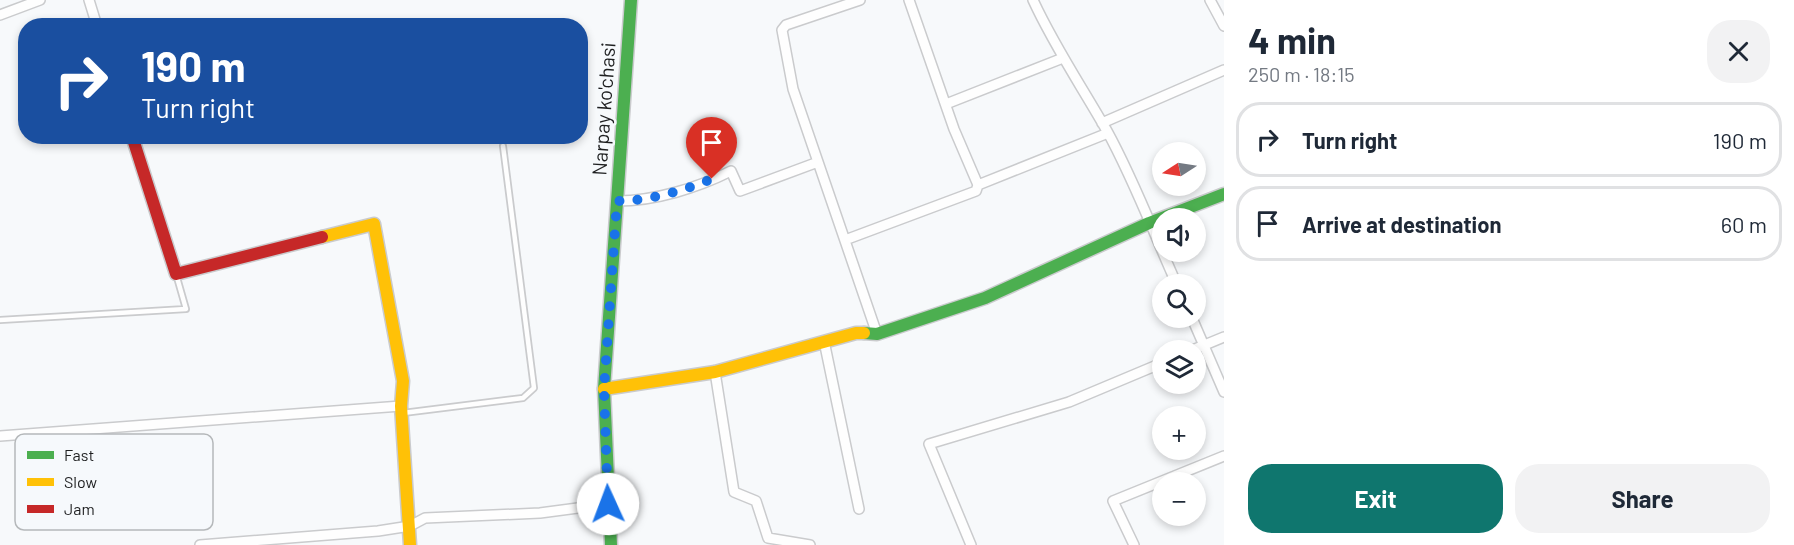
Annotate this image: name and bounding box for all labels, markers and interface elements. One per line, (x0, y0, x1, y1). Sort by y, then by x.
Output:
text: 4 min (1248, 18, 1336, 61)
button: close (1707, 20, 1770, 83)
text: 190 m (141, 40, 246, 90)
icon: right (42, 42, 120, 120)
street label: Narpay ko'chasi (586, 42, 620, 176)
text: 250 m · 18:15 (1248, 62, 1355, 86)
text: Turn right (141, 91, 255, 123)
pin (686, 117, 737, 179)
icon: right (1251, 123, 1284, 156)
icon: arrive (695, 126, 728, 159)
text: Turn right (1302, 127, 1397, 153)
text: 190 m (1713, 127, 1767, 153)
north arrow (1152, 142, 1206, 196)
map controls (1152, 142, 1206, 526)
icon: arrive (1251, 207, 1284, 240)
button: sound (1152, 208, 1206, 262)
text: Arrive at destination (1302, 211, 1501, 237)
text: 60 m (1721, 211, 1767, 237)
button: search (1152, 274, 1206, 328)
button: layers (1152, 340, 1206, 394)
button: + (1152, 406, 1206, 460)
legend (15, 434, 213, 530)
text: Fast (64, 445, 94, 464)
button: Exit (1248, 464, 1503, 533)
button: Share (1515, 464, 1770, 533)
text: Slow (64, 472, 97, 491)
position arrow (576, 472, 640, 536)
button: − (1152, 472, 1206, 526)
text: Jam (64, 499, 95, 518)

